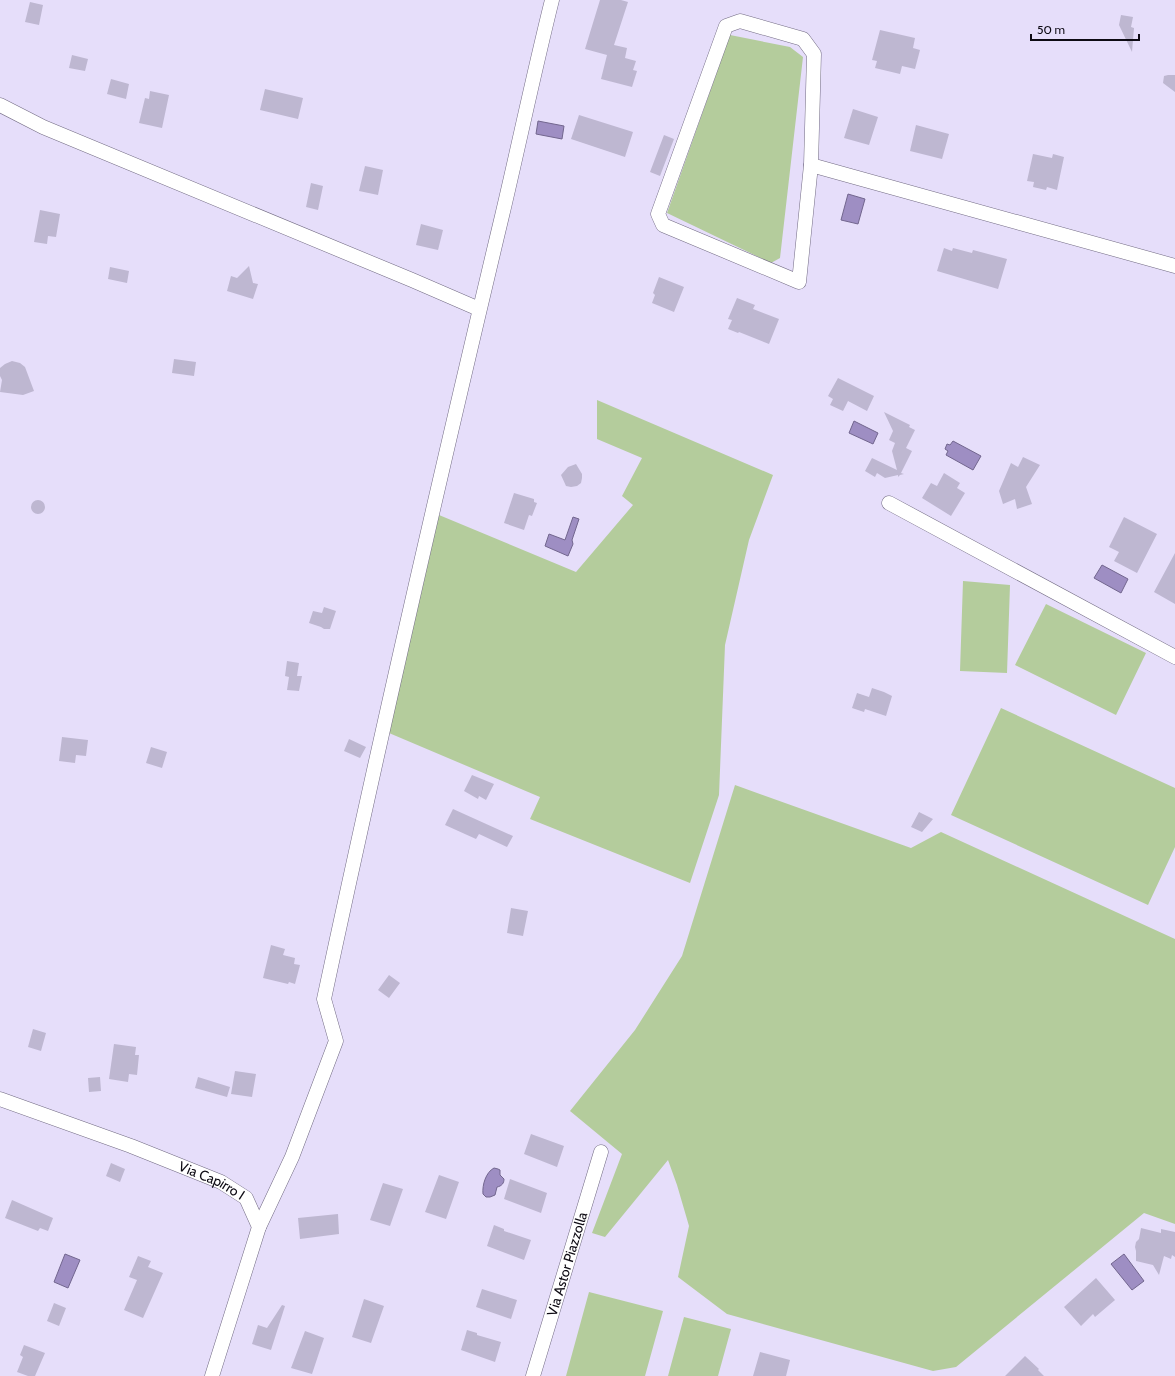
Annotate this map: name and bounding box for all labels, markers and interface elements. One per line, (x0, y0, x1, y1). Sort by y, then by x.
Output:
scale bar (1031, 16, 1139, 42)
text: 50 m (1037, 22, 1065, 37)
street label: Via Capirro I (176, 1157, 248, 1204)
street label: Via Astor Piazzolla (543, 1209, 591, 1318)

